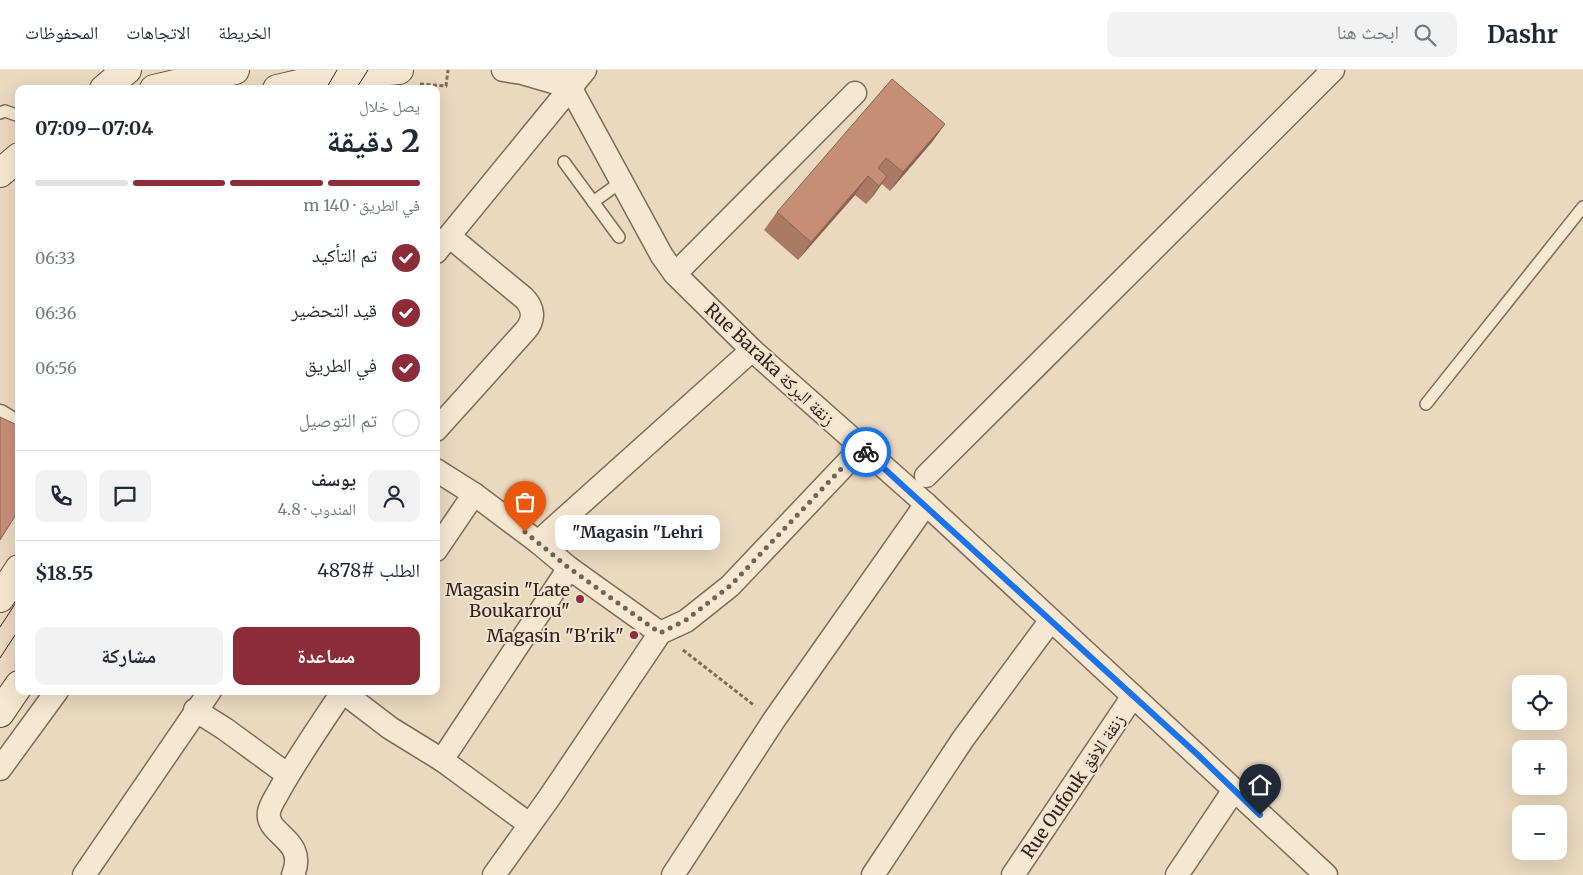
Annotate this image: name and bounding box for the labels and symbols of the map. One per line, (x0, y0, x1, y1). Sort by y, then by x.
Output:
street label: Rue Baraka زنقة البركة (700, 298, 840, 430)
courier (841, 427, 891, 477)
pin (504, 481, 546, 532)
callout: Magasin "Lehri" (555, 514, 720, 550)
place label: Magasin "Late Boukarrou" (445, 578, 570, 622)
marker: Magasin "Late Boukarrou" (574, 593, 586, 605)
place label: Magasin "B'rik" (486, 624, 624, 647)
marker: Magasin "B'rik" (628, 629, 640, 641)
street label: Rue Oufouk زنقة الافق (1016, 709, 1130, 863)
pin (1239, 764, 1281, 815)

